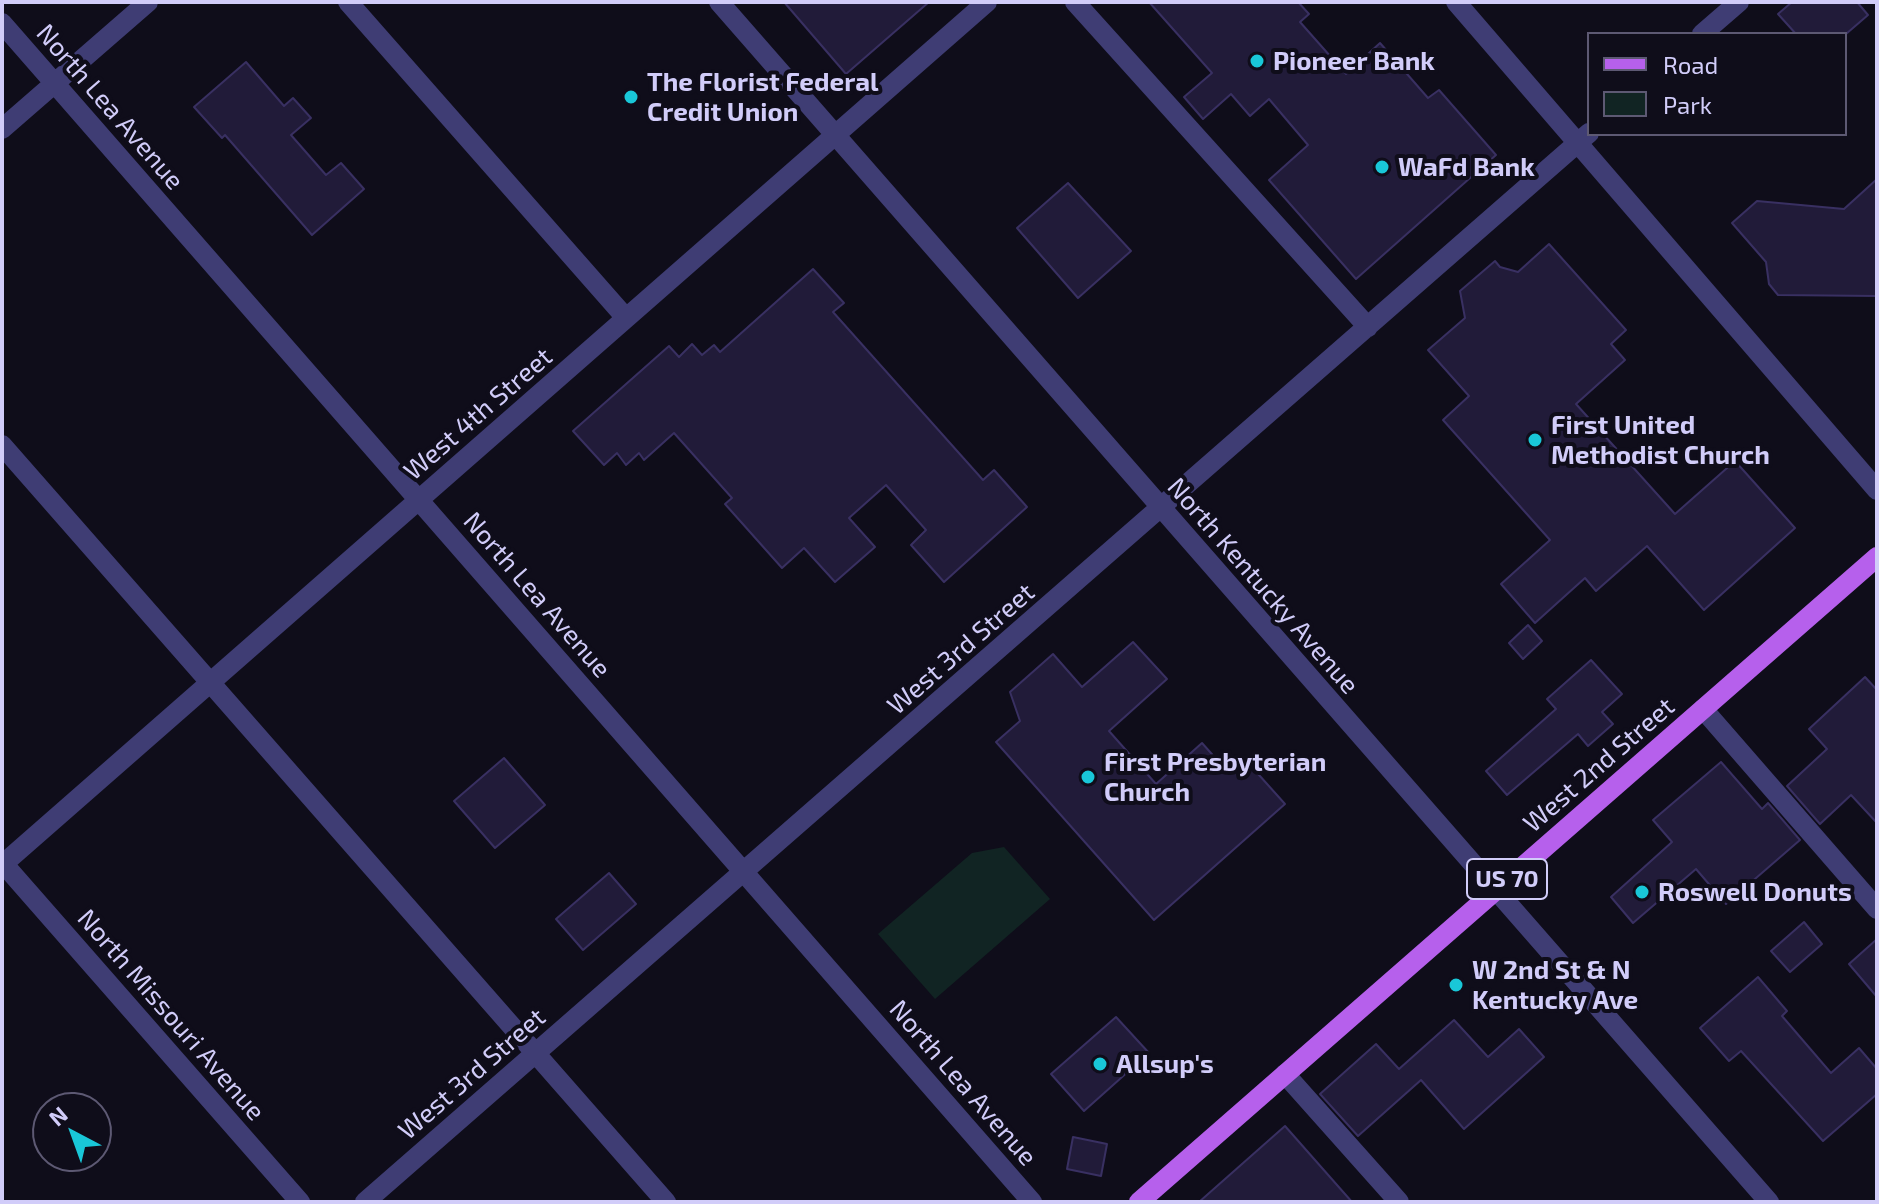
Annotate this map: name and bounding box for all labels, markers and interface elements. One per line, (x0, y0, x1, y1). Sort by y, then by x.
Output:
street label: North Lea Avenue (30, 18, 190, 196)
legend (1587, 32, 1847, 136)
place label: Pioneer Bank (1273, 45, 1435, 77)
text: Road (1663, 50, 1718, 79)
marker: Pioneer Bank (1248, 52, 1266, 70)
place label: The Florist Federal Credit Union (647, 66, 879, 128)
marker: The Florist Federal Credit Union (622, 88, 640, 106)
text: Park (1663, 90, 1712, 119)
place label: WaFd Bank (1398, 151, 1535, 183)
marker: WaFd Bank (1373, 158, 1391, 176)
street label: West 4th Street (398, 341, 558, 487)
place label: First United Methodist Church (1551, 409, 1770, 470)
marker: First United Methodist Church (1526, 431, 1544, 449)
street label: North Kentucky Avenue (1161, 472, 1365, 700)
street label: North Lea Avenue (457, 506, 617, 684)
street label: West 3rd Street (881, 577, 1041, 721)
street label: West 2nd Street (1517, 691, 1681, 839)
place label: First Presbyterian Church (1104, 746, 1326, 808)
marker: First Presbyterian Church (1079, 768, 1097, 786)
road number: US 70 (1467, 859, 1547, 899)
place label: Roswell Donuts (1658, 876, 1852, 908)
marker: Roswell Donuts (1633, 883, 1651, 901)
street label: North Missouri Avenue (71, 903, 271, 1127)
place label: W 2nd St & N Kentucky Ave (1472, 954, 1638, 1016)
marker: W 2nd St & N Kentucky Ave (1447, 976, 1465, 994)
street label: North Lea Avenue (883, 994, 1043, 1172)
street label: West 3rd Street (392, 1002, 552, 1146)
place label: Allsup's (1116, 1048, 1214, 1080)
marker: Allsup's (1091, 1055, 1109, 1073)
north arrow (32, 1092, 112, 1172)
text: N (43, 1100, 72, 1130)

